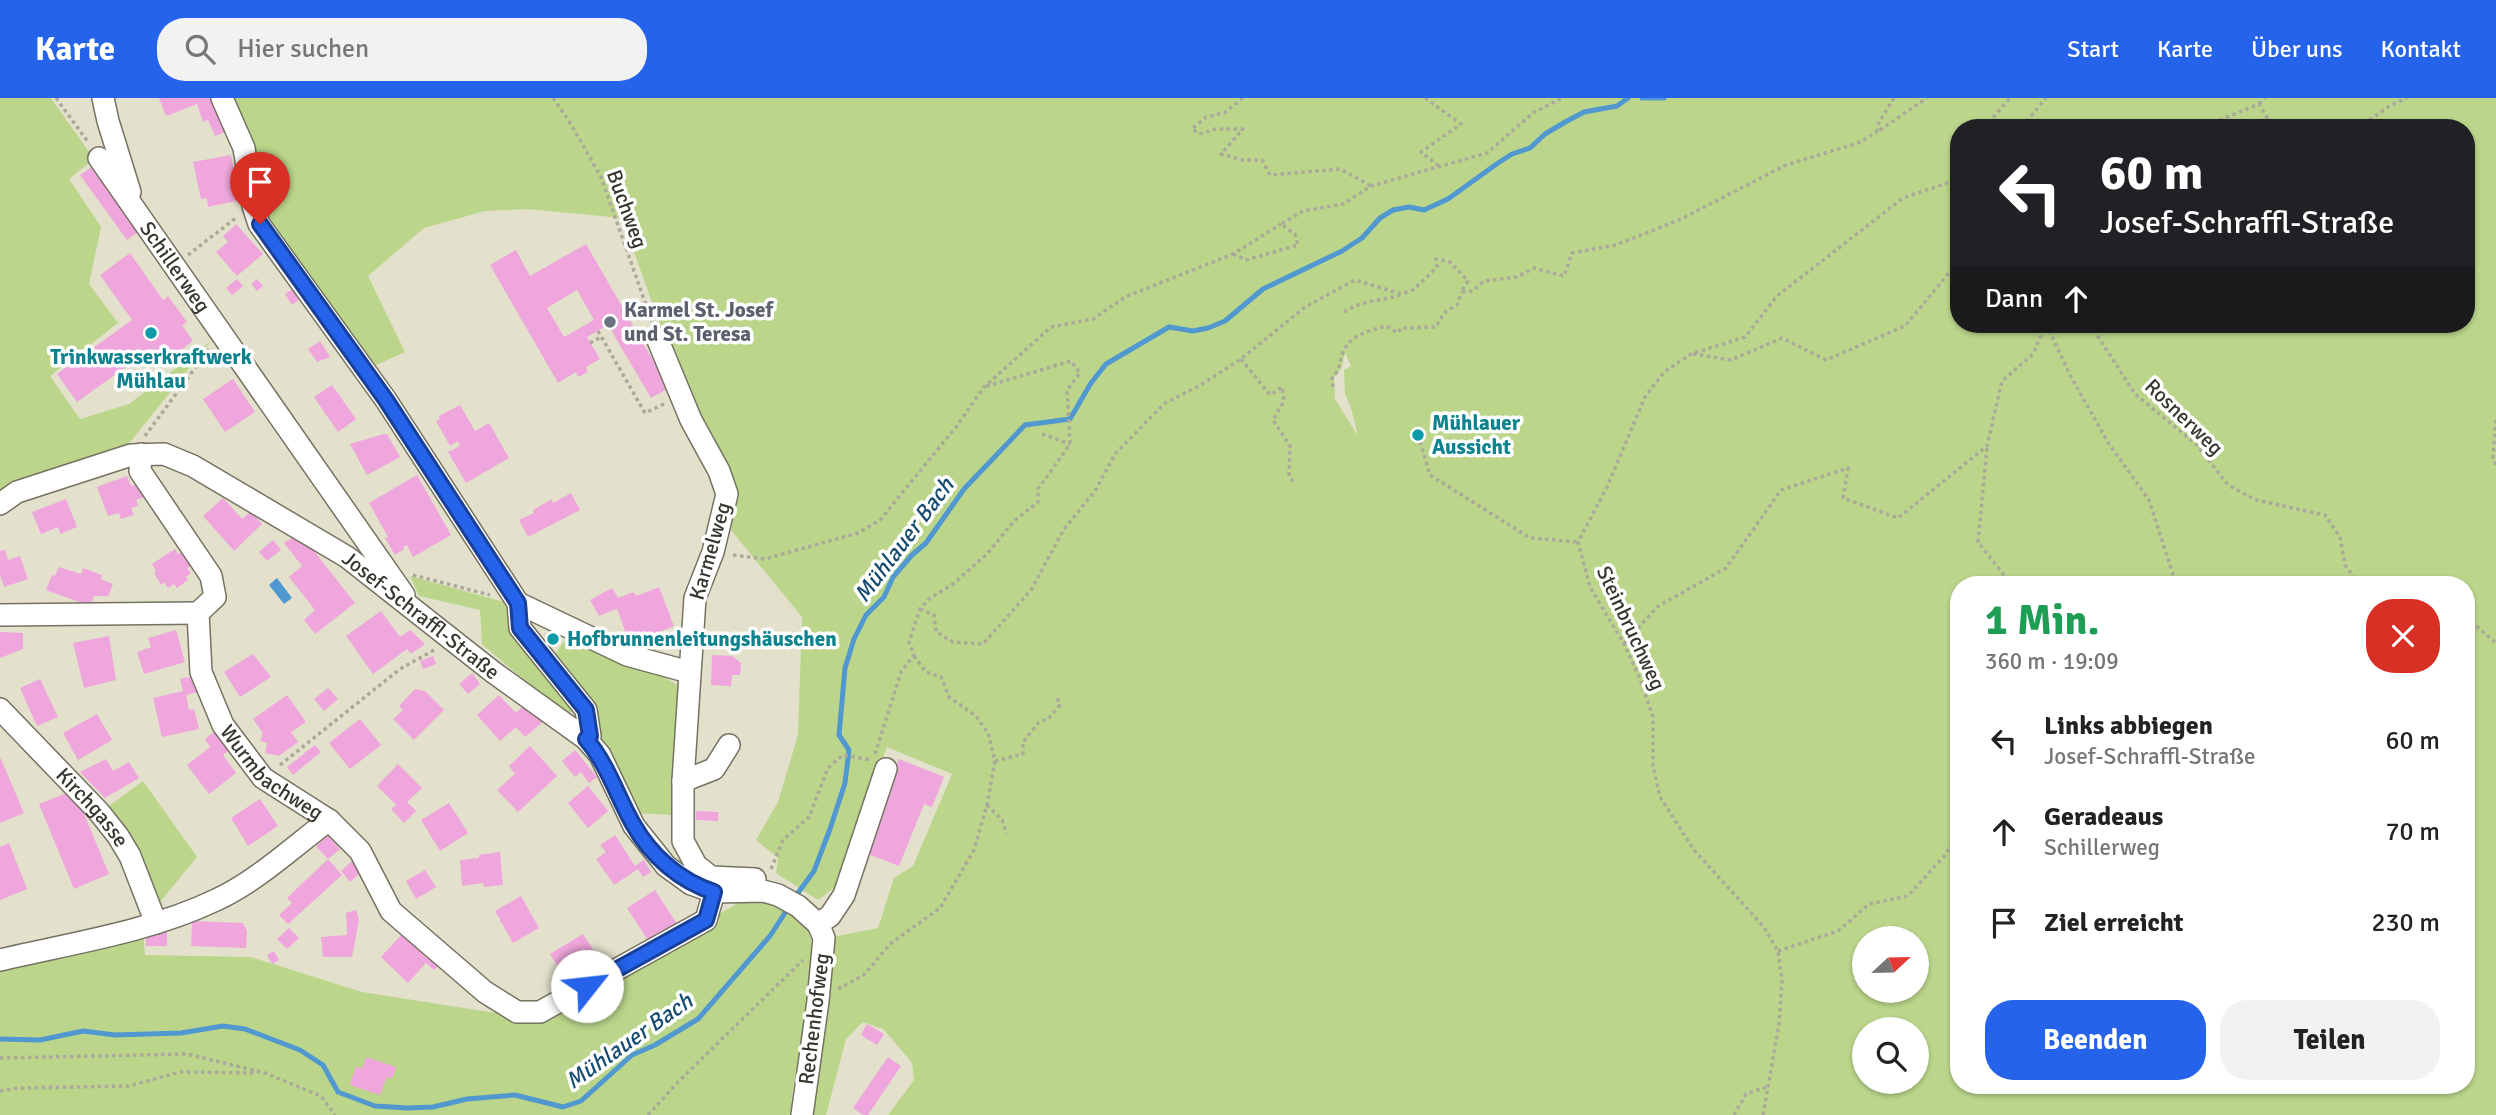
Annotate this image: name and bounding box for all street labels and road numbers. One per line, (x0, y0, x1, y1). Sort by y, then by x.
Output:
street label: Buchweg (601, 166, 653, 252)
street label: Schillerweg (134, 216, 216, 318)
street label: Rosnerweg (2139, 373, 2229, 461)
street label: Karmelweg (684, 499, 736, 603)
street label: Josef-Schraffl-Straße (337, 545, 505, 685)
street label: Steinbruchweg (1591, 562, 1671, 694)
street label: Wurmbachweg (214, 719, 328, 826)
street label: Kirchgasse (50, 762, 134, 852)
street label: Rechenhofweg (793, 952, 835, 1086)

